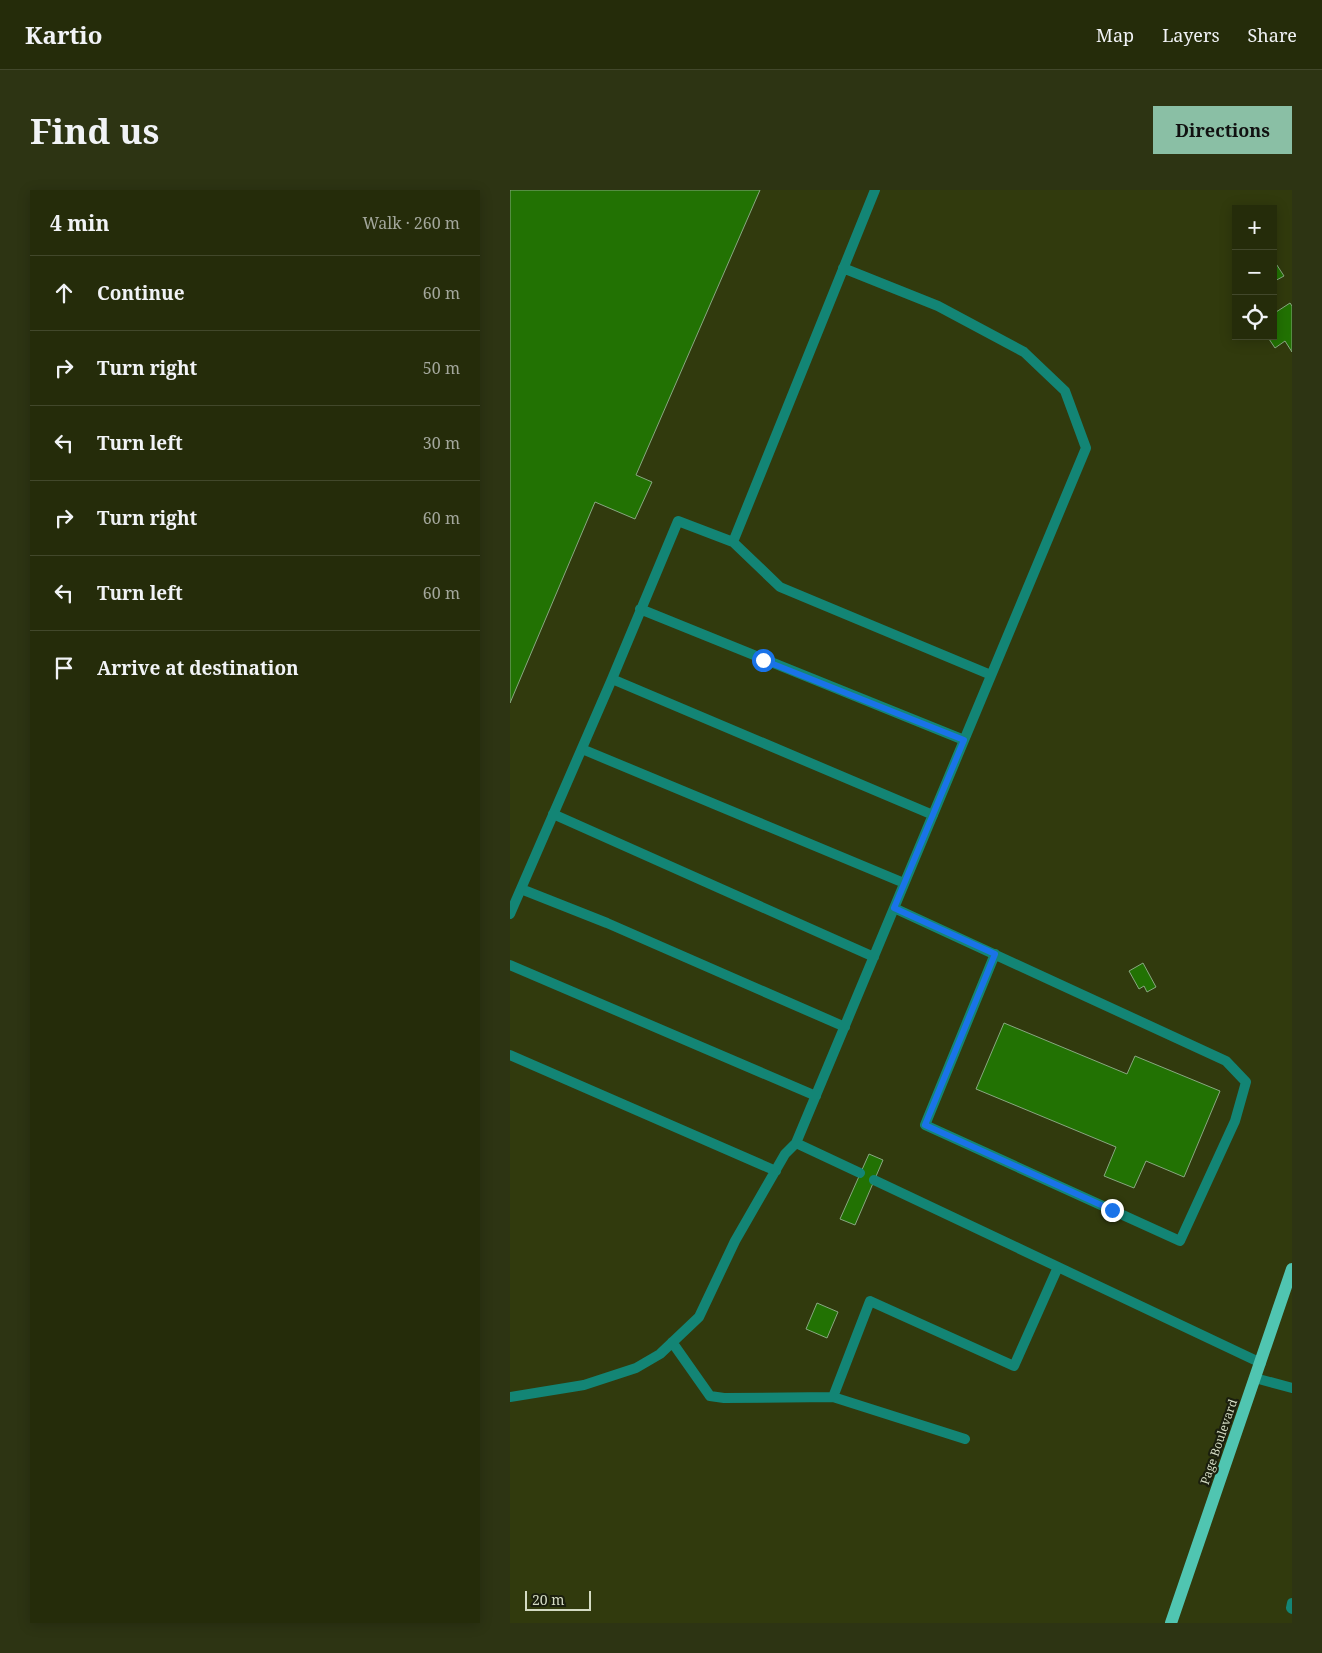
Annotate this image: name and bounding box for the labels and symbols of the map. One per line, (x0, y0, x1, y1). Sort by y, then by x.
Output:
route start (752, 649, 775, 672)
route end (1101, 1199, 1124, 1222)
street label: Page Boulevard (1196, 1396, 1241, 1487)
scale bar (525, 1588, 591, 1611)

